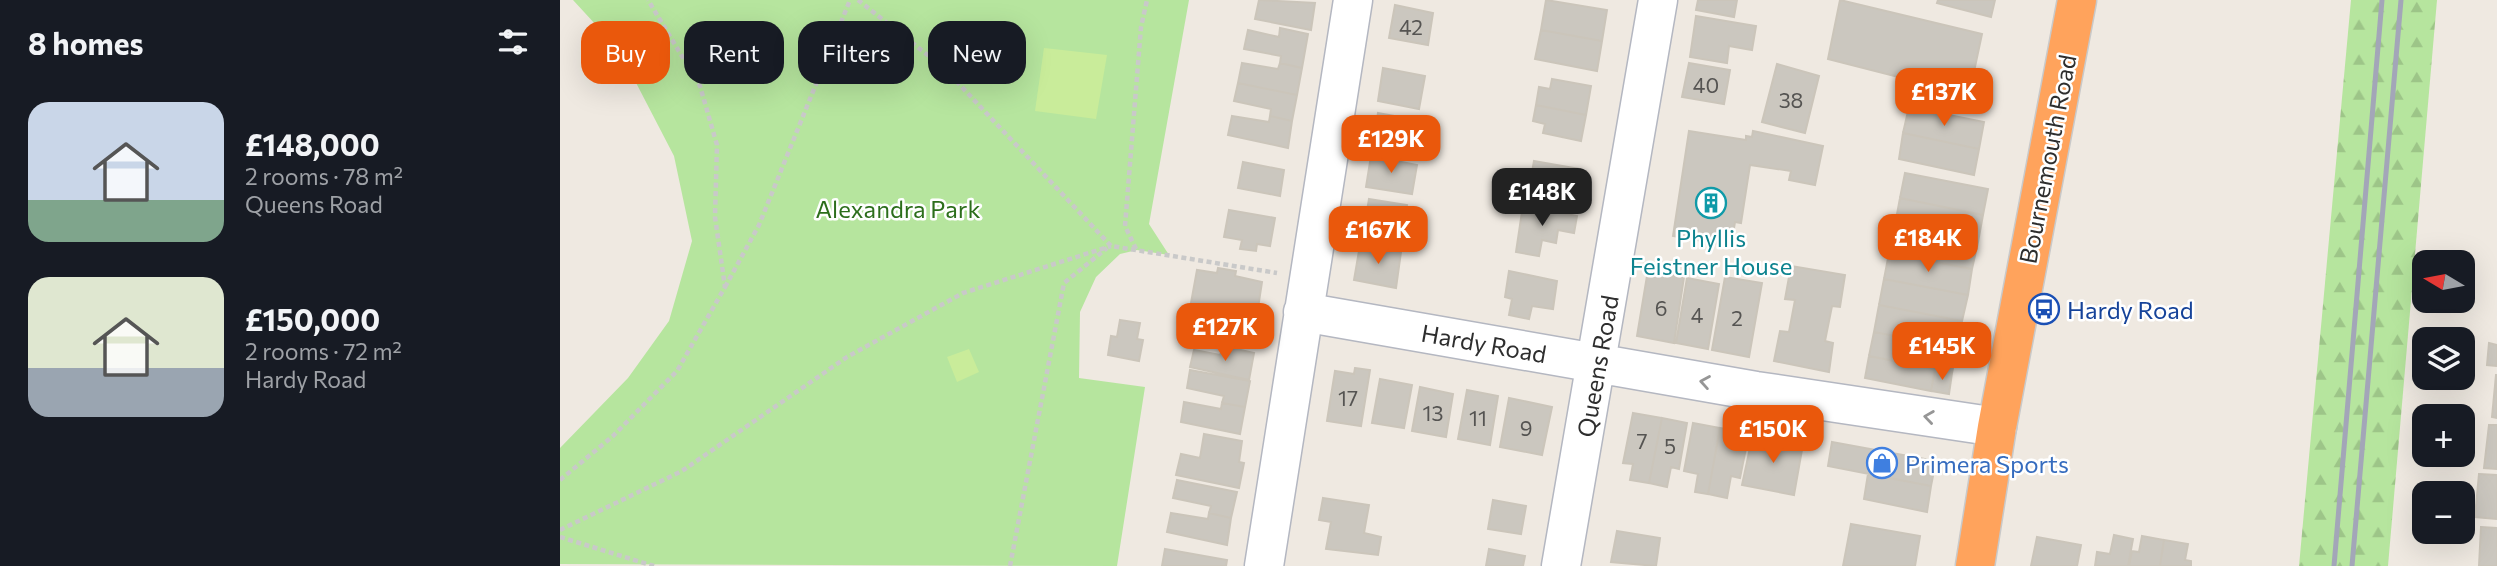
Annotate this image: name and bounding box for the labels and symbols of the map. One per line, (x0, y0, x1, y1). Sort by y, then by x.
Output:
house number: 42 (1399, 14, 1423, 39)
street label: Bournemouth Road (2013, 52, 2081, 266)
pin: £137K (1895, 68, 1993, 128)
house number: 40 (1693, 72, 1719, 97)
house number: 38 (1779, 87, 1803, 112)
pin: £129K (1342, 116, 1440, 175)
pin: £148K (1493, 168, 1591, 228)
building icon: Phyllis Feistner House (1694, 186, 1728, 220)
park label: Alexandra Park (816, 194, 980, 223)
pin: £167K (1329, 206, 1427, 266)
pin: £184K (1879, 215, 1977, 274)
place label: Phyllis Feistner House (1630, 223, 1792, 280)
north arrow (2412, 250, 2474, 313)
bus stop icon: Hardy Road (2027, 292, 2061, 326)
street label: Queens Road (1570, 293, 1624, 439)
house number: 6 (1655, 295, 1667, 320)
place label: Hardy Road (2067, 295, 2194, 324)
house number: 4 (1691, 302, 1704, 327)
pin: £127K (1176, 304, 1274, 363)
house number: 2 (1731, 305, 1743, 330)
street label: Hardy Road (1419, 318, 1549, 368)
pin: £145K (1893, 322, 1991, 382)
one-way arrow (1699, 375, 1711, 390)
house number: 17 (1338, 385, 1358, 410)
house number: 13 (1423, 400, 1443, 425)
house number: 11 (1469, 405, 1487, 430)
pin: £150K (1724, 406, 1822, 465)
one-way arrow (1924, 409, 1935, 424)
house number: 9 (1520, 415, 1532, 440)
house number: 7 (1636, 428, 1648, 453)
house number: 5 (1664, 433, 1676, 458)
shop icon: Primera Sports (1865, 446, 1899, 480)
place label: Primera Sports (1905, 449, 2069, 478)

